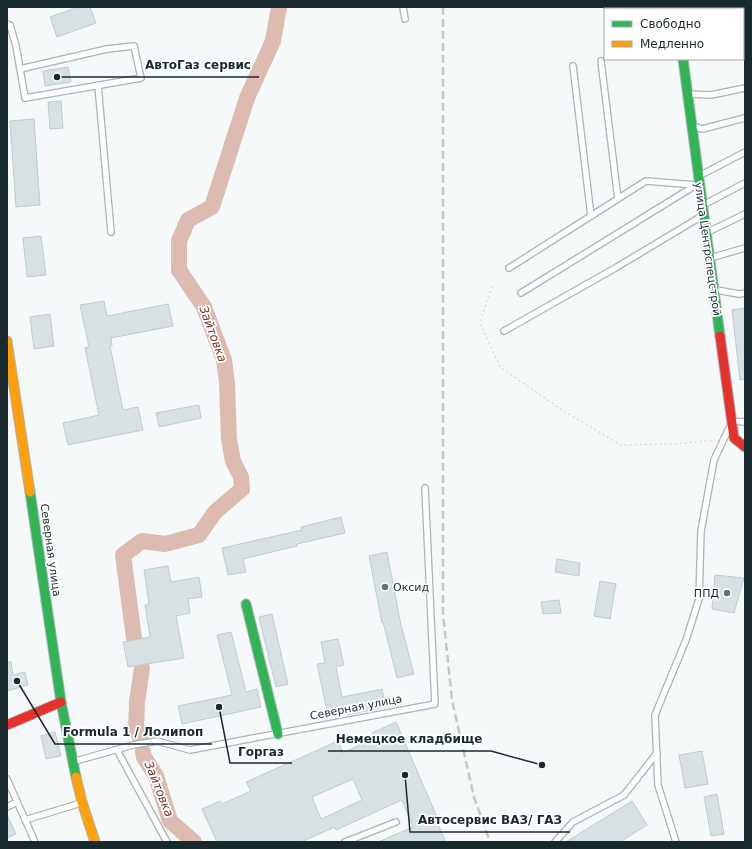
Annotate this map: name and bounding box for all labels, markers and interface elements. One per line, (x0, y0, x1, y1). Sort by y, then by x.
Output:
legend (604, 8, 744, 60)
text: Свободно (640, 17, 701, 31)
text: Медленно (640, 37, 704, 51)
callout: АвтоГаз сервис (137, 53, 259, 77)
text: АвтоГаз сервис (145, 58, 251, 72)
street label: улица Центрспецстрой (692, 181, 723, 317)
water label: Зайтовка (196, 304, 230, 364)
street label: Северная улица (38, 503, 63, 597)
place label: Оксид (393, 581, 429, 594)
marker: Оксид (380, 582, 390, 592)
place label: ППД (694, 587, 719, 600)
marker: ППД (722, 588, 732, 598)
street label: Северная улица (309, 692, 403, 723)
callout: Formula 1 / Лолипоп (55, 720, 212, 744)
text: Formula 1 / Лолипоп (63, 725, 203, 739)
callout: Немецкое кладбище (328, 727, 491, 751)
text: Немецкое кладбище (336, 732, 482, 746)
callout: Горгаз (230, 739, 292, 763)
text: Горгаз (238, 745, 284, 759)
water label: Зайтовка (141, 759, 177, 819)
callout: Автосервис ВАЗ/ ГАЗ (410, 808, 570, 832)
text: Автосервис ВАЗ/ ГАЗ (418, 813, 562, 827)

